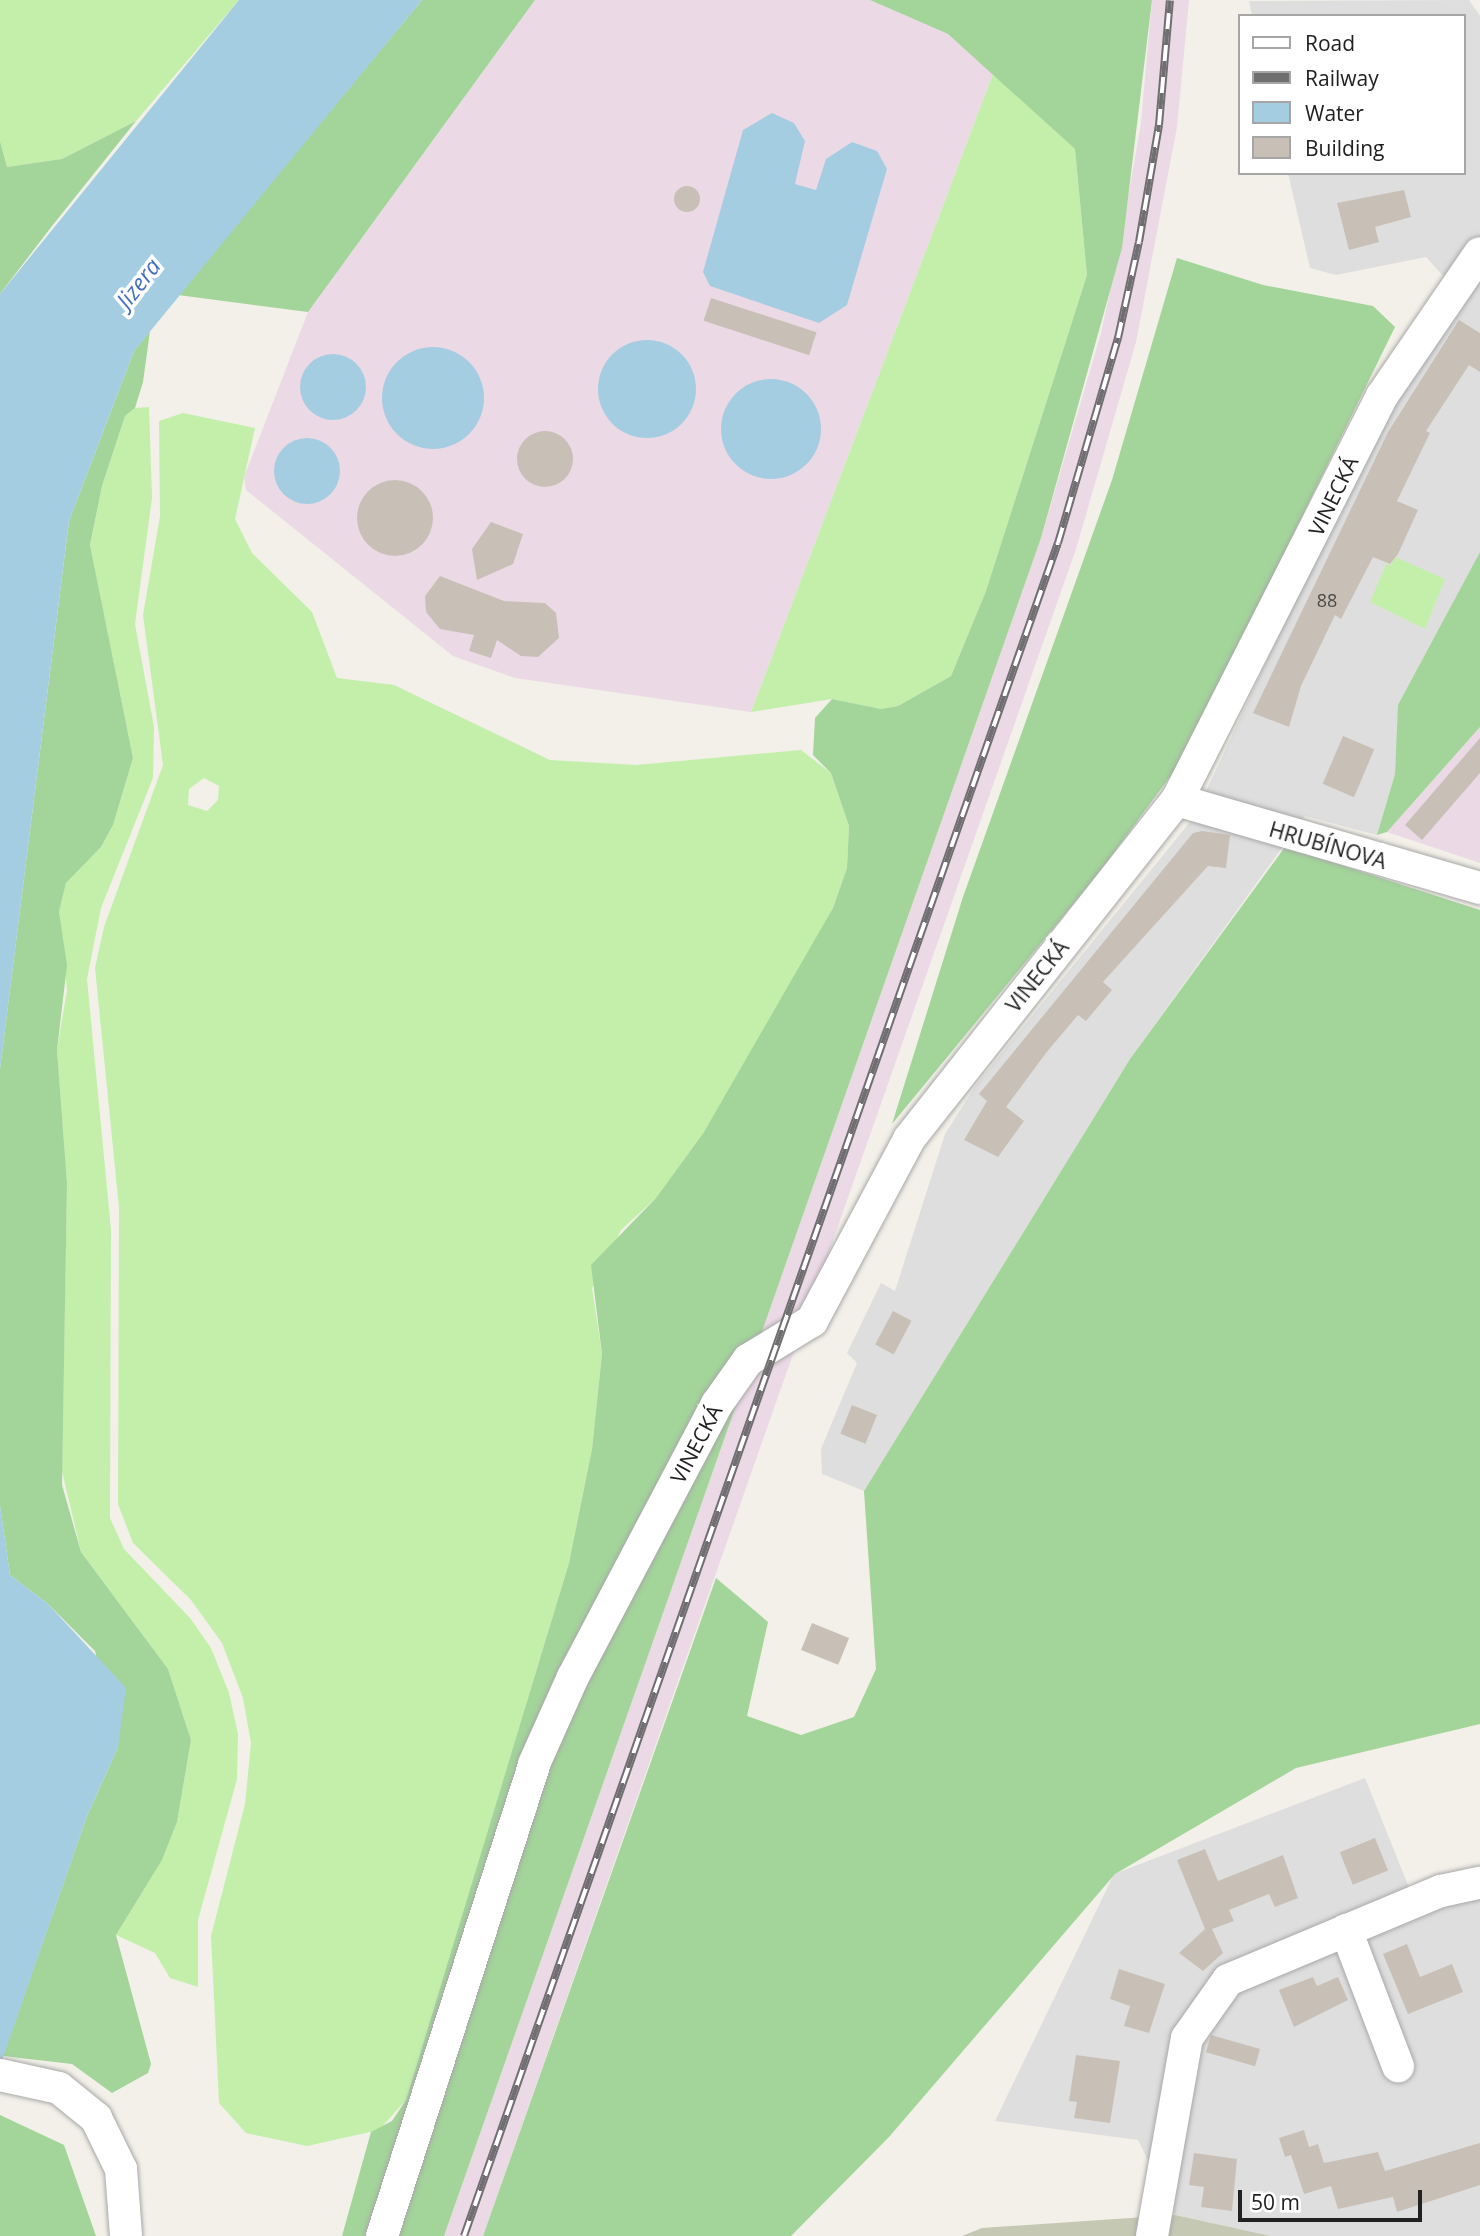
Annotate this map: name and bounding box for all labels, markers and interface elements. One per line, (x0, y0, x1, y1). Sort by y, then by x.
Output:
legend (1238, 14, 1466, 175)
text: Road (1305, 29, 1355, 57)
text: Railway (1305, 64, 1379, 92)
text: Water (1305, 99, 1364, 127)
text: Building (1305, 134, 1384, 162)
water label: Jizera (110, 253, 166, 313)
street label: VINECKÁ (1303, 452, 1363, 540)
house number: 88 (1317, 589, 1337, 611)
street label: HRUBÍNOVA (1266, 816, 1390, 874)
street label: VINECKÁ (1000, 935, 1074, 1017)
street label: VINECKÁ (665, 1400, 727, 1488)
scale bar (1242, 2176, 1426, 2220)
text: 50 m (1251, 2188, 1300, 2216)

